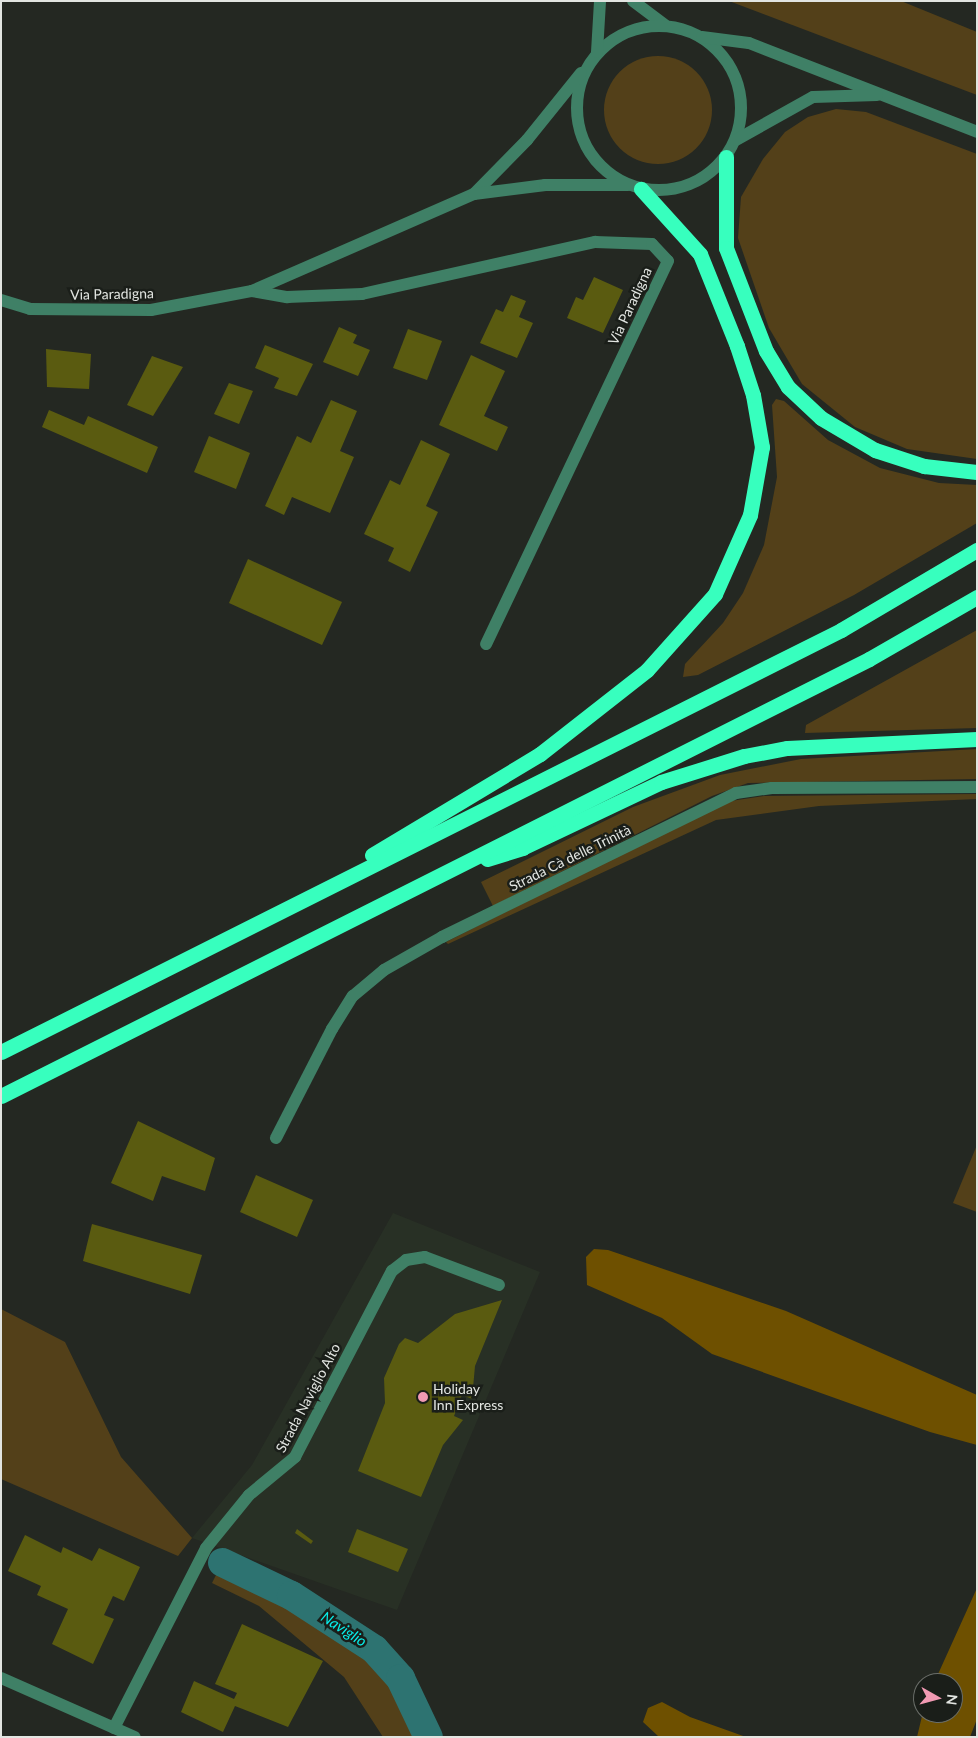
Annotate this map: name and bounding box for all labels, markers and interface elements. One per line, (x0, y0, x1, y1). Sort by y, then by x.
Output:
street label: Via Paradigna (605, 265, 655, 347)
street label: Via Paradigna (70, 285, 154, 303)
street label: Strada Cà delle Trinità (506, 821, 634, 895)
street label: Strada Naviglio Alto (272, 1340, 344, 1456)
place label: Holiday Inn Express (433, 1381, 503, 1414)
marker: Holiday Inn Express (417, 1391, 429, 1403)
water label: Naviglio (318, 1608, 370, 1650)
north arrow (913, 1673, 963, 1723)
text: N (943, 1693, 961, 1706)

